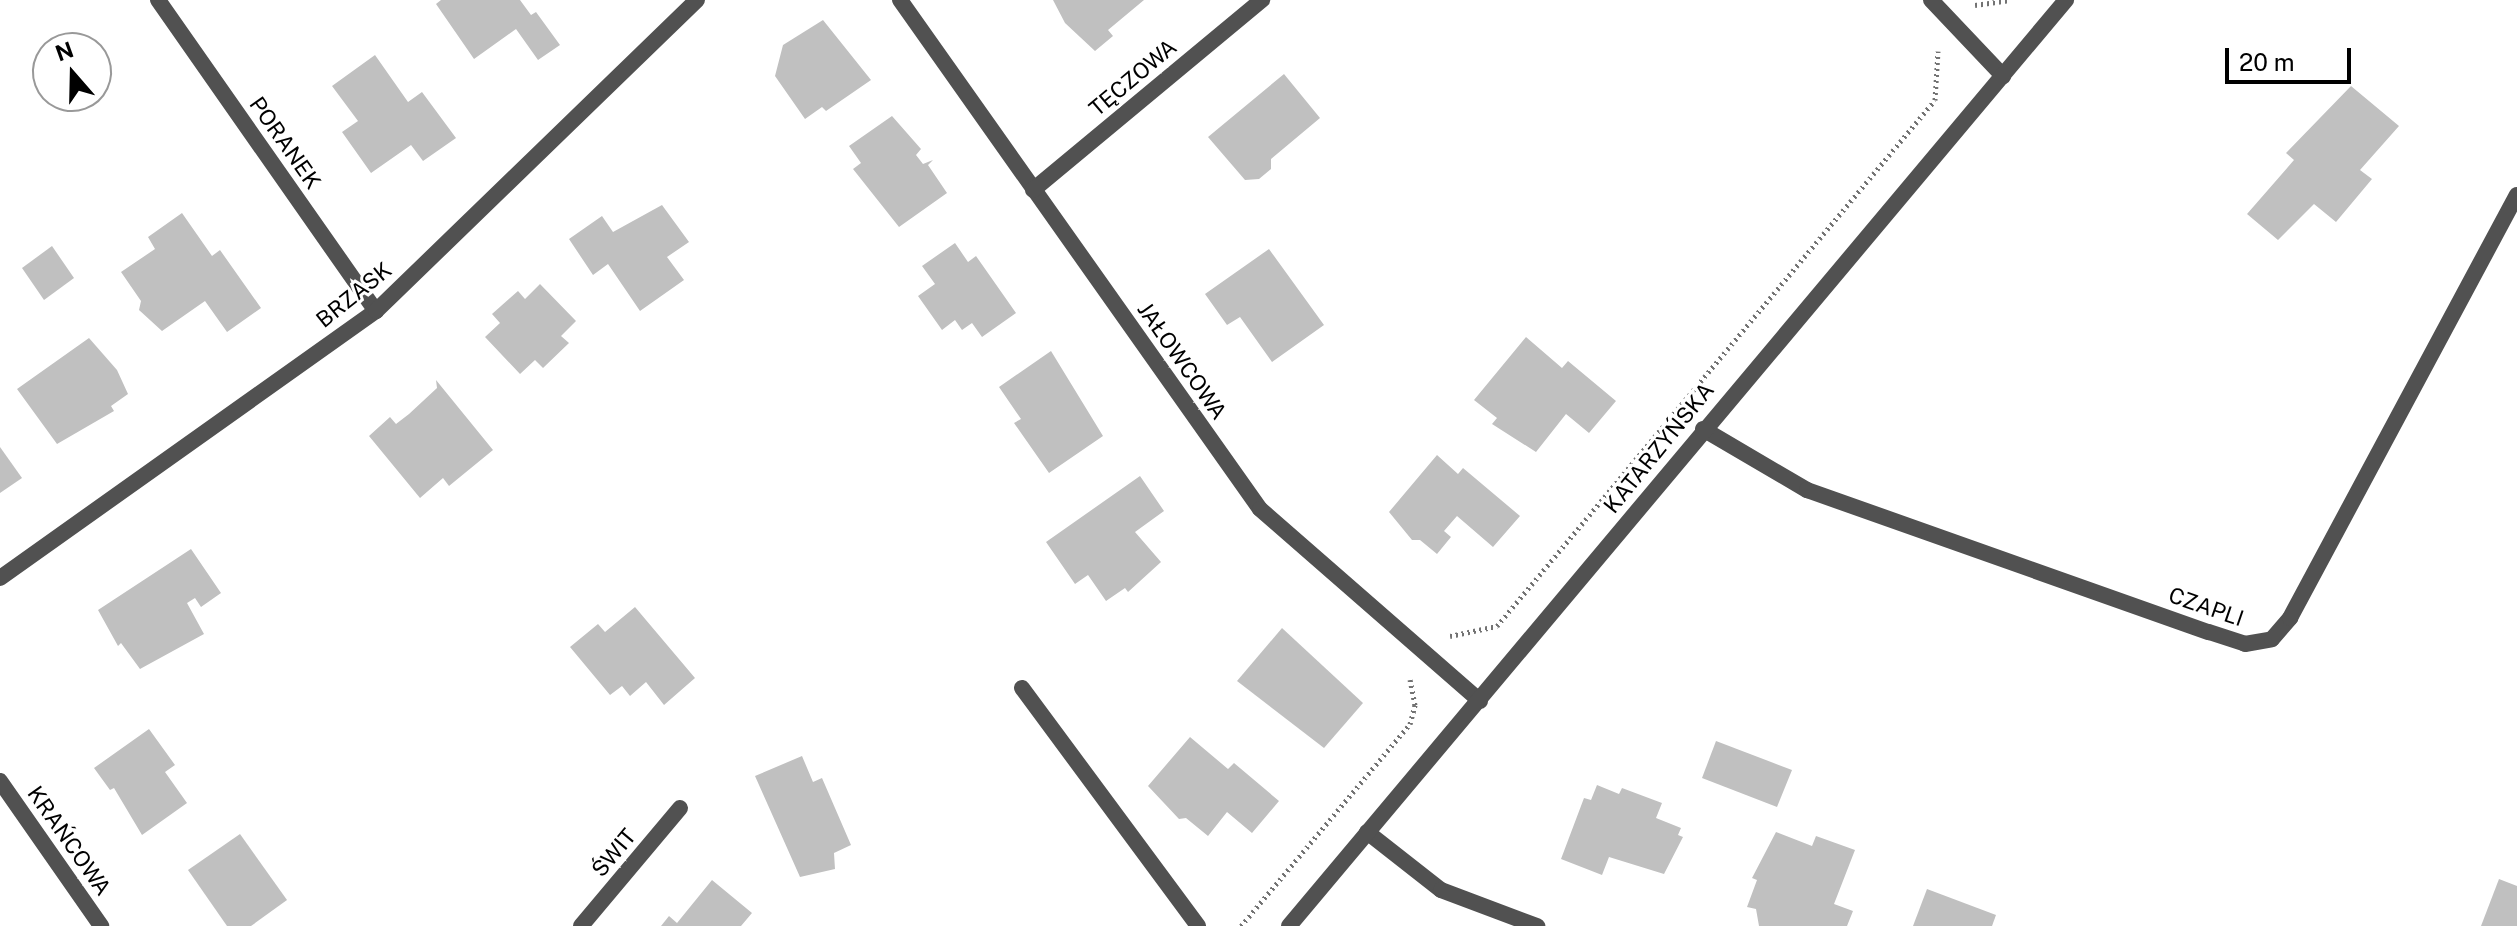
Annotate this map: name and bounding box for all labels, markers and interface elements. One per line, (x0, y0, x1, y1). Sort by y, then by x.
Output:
north arrow (32, 32, 112, 112)
scale bar (2229, 32, 2355, 82)
street label: TĘCZOWA (1084, 34, 1182, 122)
text: N (52, 36, 77, 66)
text: 20 m (2239, 48, 2295, 76)
street label: PORANEK (244, 92, 326, 194)
street label: BRZASK (311, 257, 397, 333)
street label: JAŁOWCOWA (1132, 297, 1232, 425)
street label: KATARZYŃSKA (1598, 377, 1720, 519)
street label: CZAPLI (2165, 582, 2247, 632)
street label: KRAŃCOWA (22, 781, 116, 901)
street label: ŚWIT (586, 824, 642, 882)

